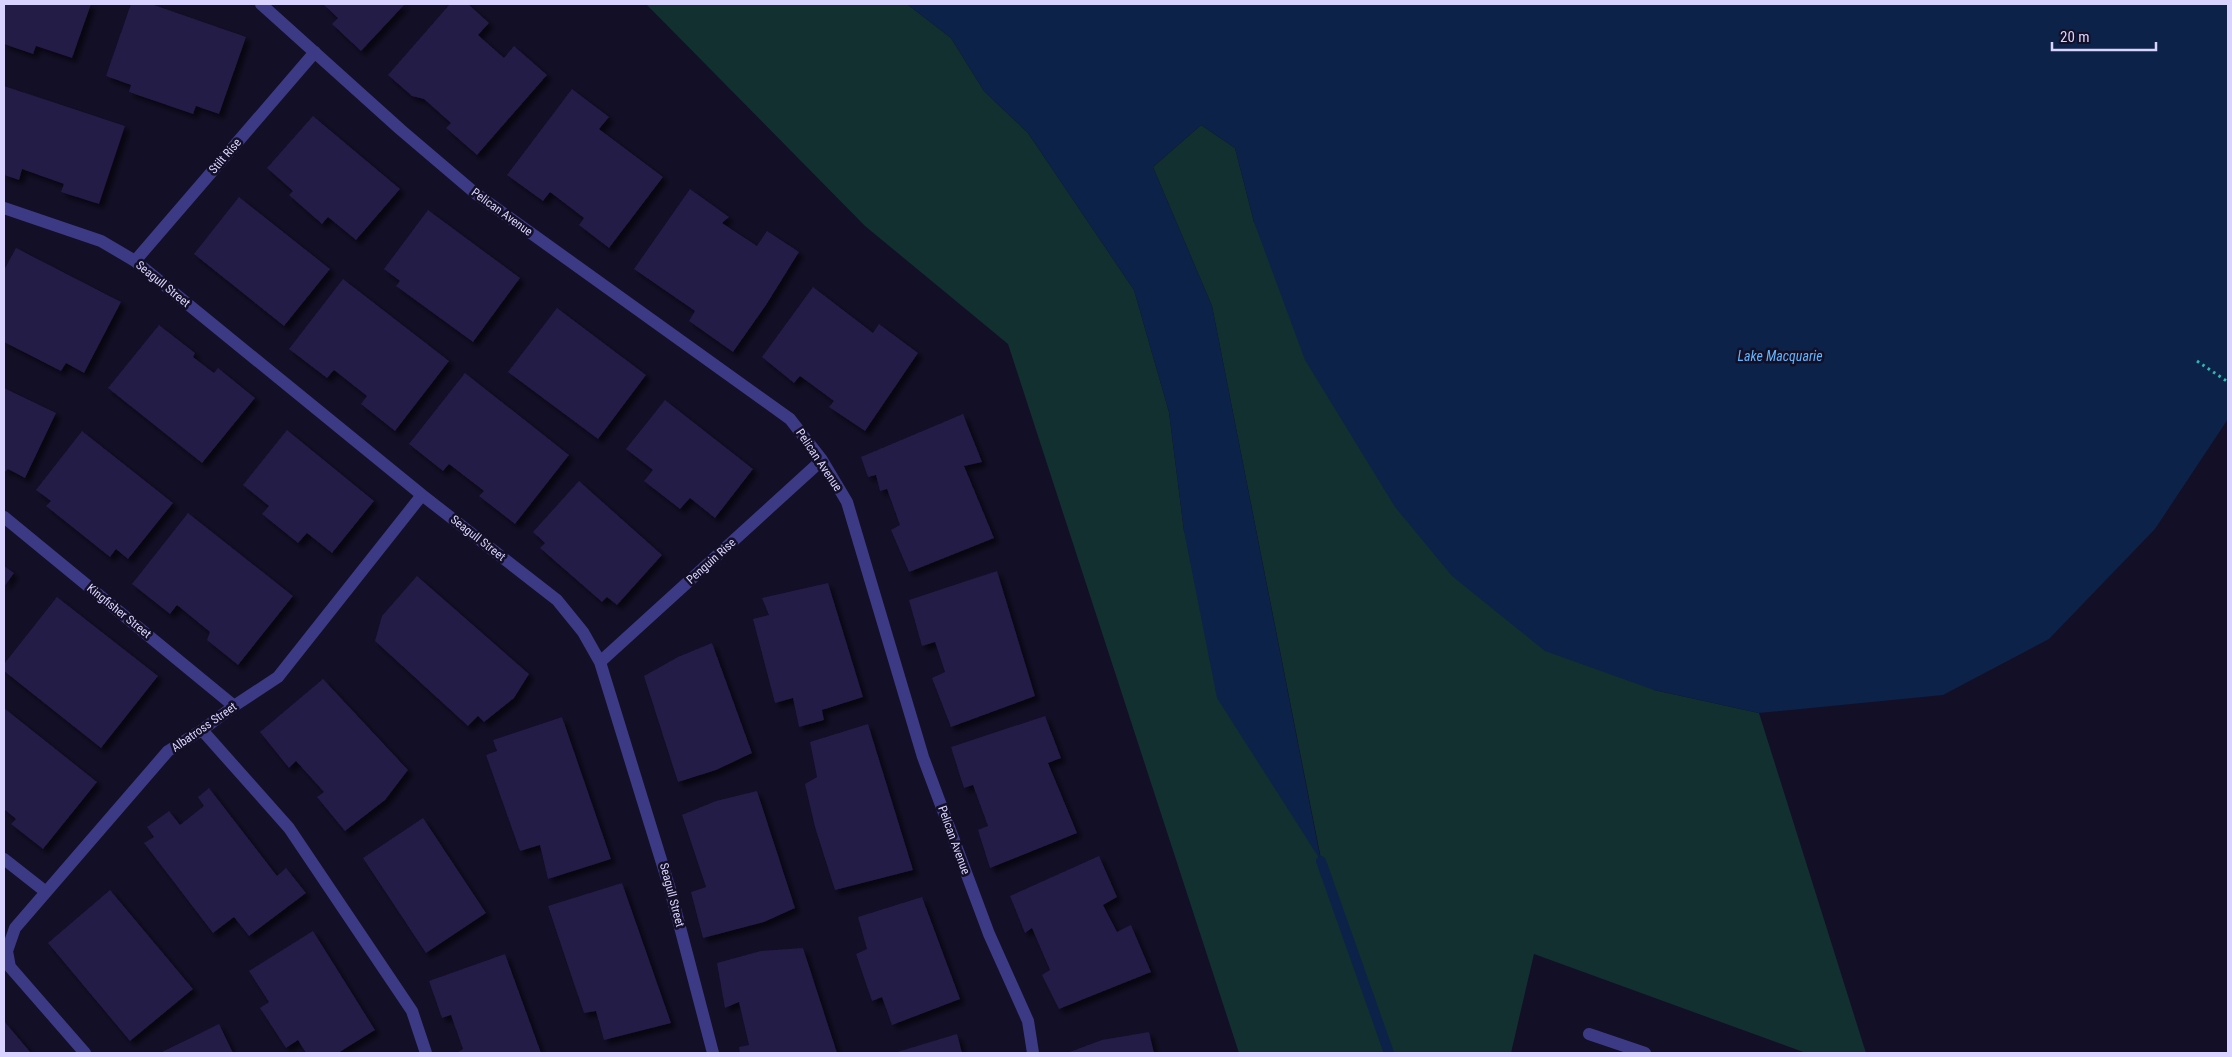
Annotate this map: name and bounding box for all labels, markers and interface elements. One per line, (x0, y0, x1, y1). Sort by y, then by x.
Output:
scale bar (2052, 20, 2156, 52)
text: 20 m (2060, 28, 2090, 46)
street label: Stilt Rise (206, 135, 244, 176)
street label: Pelican Avenue (469, 185, 536, 239)
street label: Seagull Street (133, 258, 193, 310)
water label: Lake Macquarie (1737, 348, 1823, 364)
street label: Pelican Avenue (793, 426, 845, 494)
street label: Seagull Street (448, 512, 509, 564)
street label: Penguin Rise (684, 535, 739, 587)
street label: Kingfisher Street (84, 581, 154, 641)
street label: Albatross Street (169, 699, 240, 755)
street label: Pelican Avenue (935, 804, 973, 877)
street label: Seagull Street (657, 861, 687, 929)

